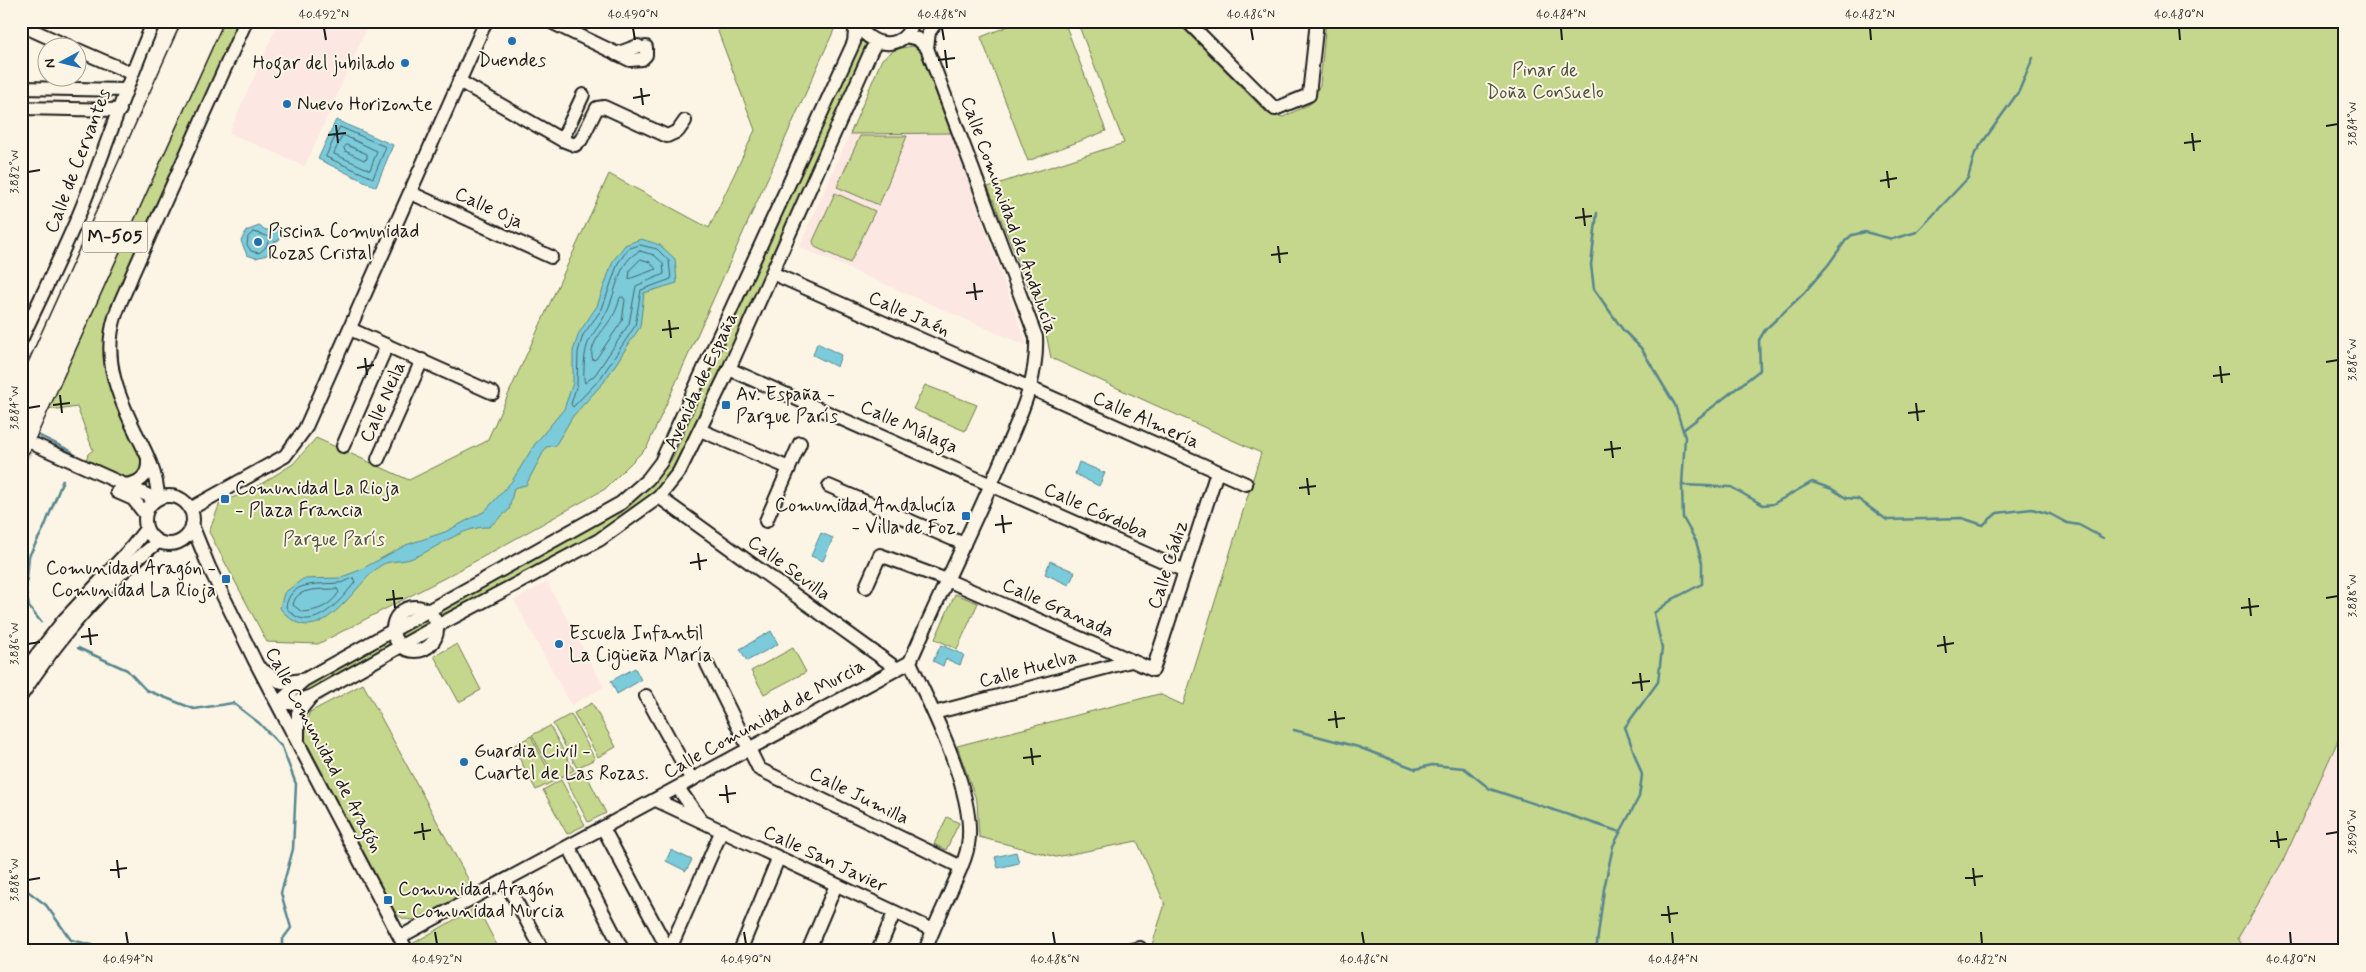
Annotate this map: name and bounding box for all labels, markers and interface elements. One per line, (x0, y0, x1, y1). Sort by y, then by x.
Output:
text: 40.492°N (299, 7, 349, 23)
text: 40.490°N (608, 7, 658, 23)
text: 40.488°N (918, 7, 966, 23)
text: 40.486°N (1227, 7, 1275, 23)
text: 40.484°N (1536, 7, 1586, 23)
text: 40.482°N (1845, 7, 1895, 23)
text: 40.480°N (2154, 7, 2204, 23)
marker: Duendes (506, 35, 518, 47)
north arrow (38, 38, 88, 88)
place label: Duendes (478, 48, 547, 73)
place label: Hogar del jubilado (253, 51, 395, 79)
marker: Hogar del jubilado (399, 57, 411, 69)
text: N (41, 58, 60, 69)
park label: Pinar de Doña Consuelo (1486, 58, 1604, 105)
street label: Calle de Cervantes (39, 85, 117, 237)
place label: Nuevo Horizonte (297, 92, 433, 117)
street label: Calle Comunidad de Andalucía (954, 93, 1064, 337)
marker: Nuevo Horizonte (281, 98, 293, 110)
text: 3.884°W (2345, 102, 2361, 146)
text: 3.882°W (7, 150, 23, 194)
street label: Calle Oja (451, 181, 527, 235)
place label: Piscina Comunidad Rozas Cristal (268, 219, 419, 266)
road number: M-505 (82, 222, 148, 252)
marker: Piscina Comunidad Rozas Cristal (252, 236, 264, 248)
street label: Calle Jaén (864, 285, 954, 343)
street label: Avenida de España (658, 308, 744, 454)
text: 3.886°W (2345, 339, 2361, 381)
street label: Calle Neila (354, 358, 412, 446)
place label: Av. España - Parque París (736, 382, 838, 429)
street label: Calle Almería (1089, 385, 1203, 455)
text: 3.884°W (7, 386, 23, 430)
street label: Calle Málaga (855, 394, 962, 462)
marker: Av. España - Parque París (720, 399, 732, 411)
place label: Comunidad La Rioja - Plaza Francia (235, 476, 400, 523)
street label: Calle Córdoba (1040, 477, 1152, 545)
marker: Comunidad La Rioja - Plaza Francia (219, 493, 231, 505)
place label: Comunidad Andalucía - Villa de Foz (775, 493, 956, 540)
marker: Comunidad Andalucía - Villa de Foz (960, 510, 972, 522)
street label: Calle Cádiz (1142, 517, 1194, 613)
park label: Parque París (283, 527, 386, 552)
street label: Calle Sevilla (742, 529, 836, 607)
place label: Comunidad Aragón - Comunidad La Rioja (46, 556, 216, 604)
street label: Calle Granada (998, 572, 1118, 644)
marker: Comunidad Aragón - Comunidad La Rioja (220, 573, 232, 585)
text: 3.888°W (2345, 574, 2361, 618)
place label: Escuela Infantil La Cigüeña María (569, 621, 712, 670)
text: 3.886°W (7, 623, 23, 665)
marker: Escuela Infantil La Cigüeña María (553, 638, 565, 650)
street label: Calle Comunidad de Aragón (256, 643, 389, 859)
street label: Calle Huelva (976, 644, 1080, 694)
street label: Calle Comunidad de Murcia (659, 653, 869, 785)
place label: Guardia Civil - Cuartel de Las Rozas. (474, 739, 649, 786)
marker: Guardia Civil - Cuartel de Las Rozas. (458, 756, 470, 768)
street label: Calle Jumilla (805, 761, 913, 831)
text: 3.890°W (2345, 810, 2361, 854)
street label: Calle San Javier (759, 819, 891, 899)
text: 3.888°W (7, 858, 23, 902)
place label: Comunidad Aragón - Comunidad Murcia (398, 877, 565, 924)
marker: Comunidad Aragón - Comunidad Murcia (382, 894, 394, 906)
text: 40.494°N (103, 952, 153, 968)
text: 40.492°N (412, 952, 462, 968)
text: 40.490°N (721, 952, 771, 968)
text: 40.488°N (1031, 952, 1079, 968)
text: 40.486°N (1340, 952, 1388, 968)
text: 40.484°N (1648, 952, 1698, 968)
text: 40.482°N (1957, 952, 2007, 968)
text: 40.480°N (2266, 952, 2316, 968)

